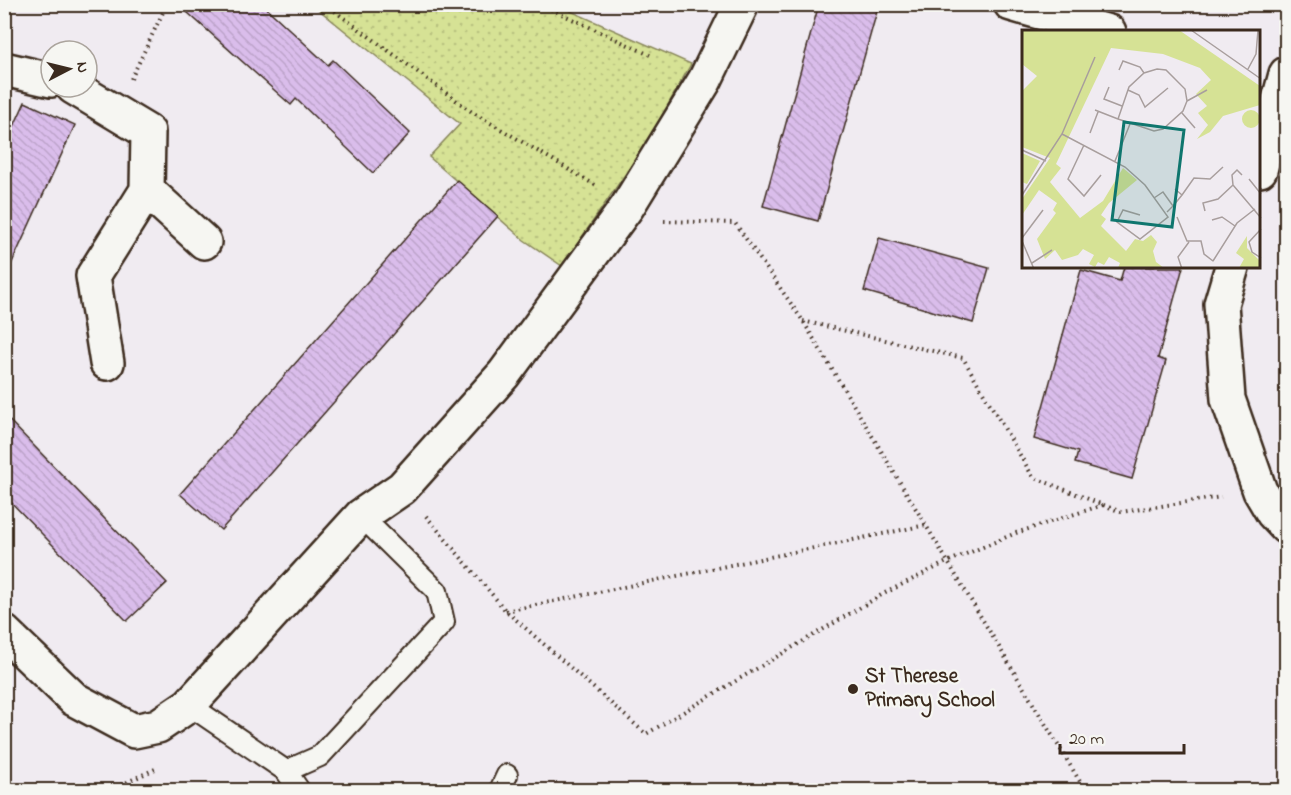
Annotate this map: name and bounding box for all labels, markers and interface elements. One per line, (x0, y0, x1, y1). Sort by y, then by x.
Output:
inset map (1022, 30, 1261, 268)
north arrow (39, 39, 99, 99)
text: N (69, 61, 94, 74)
place label: St Therese Primary School (865, 662, 995, 718)
marker: St Therese Primary School (846, 682, 860, 696)
scale bar (1060, 717, 1184, 755)
text: 20 m (1069, 727, 1104, 753)

